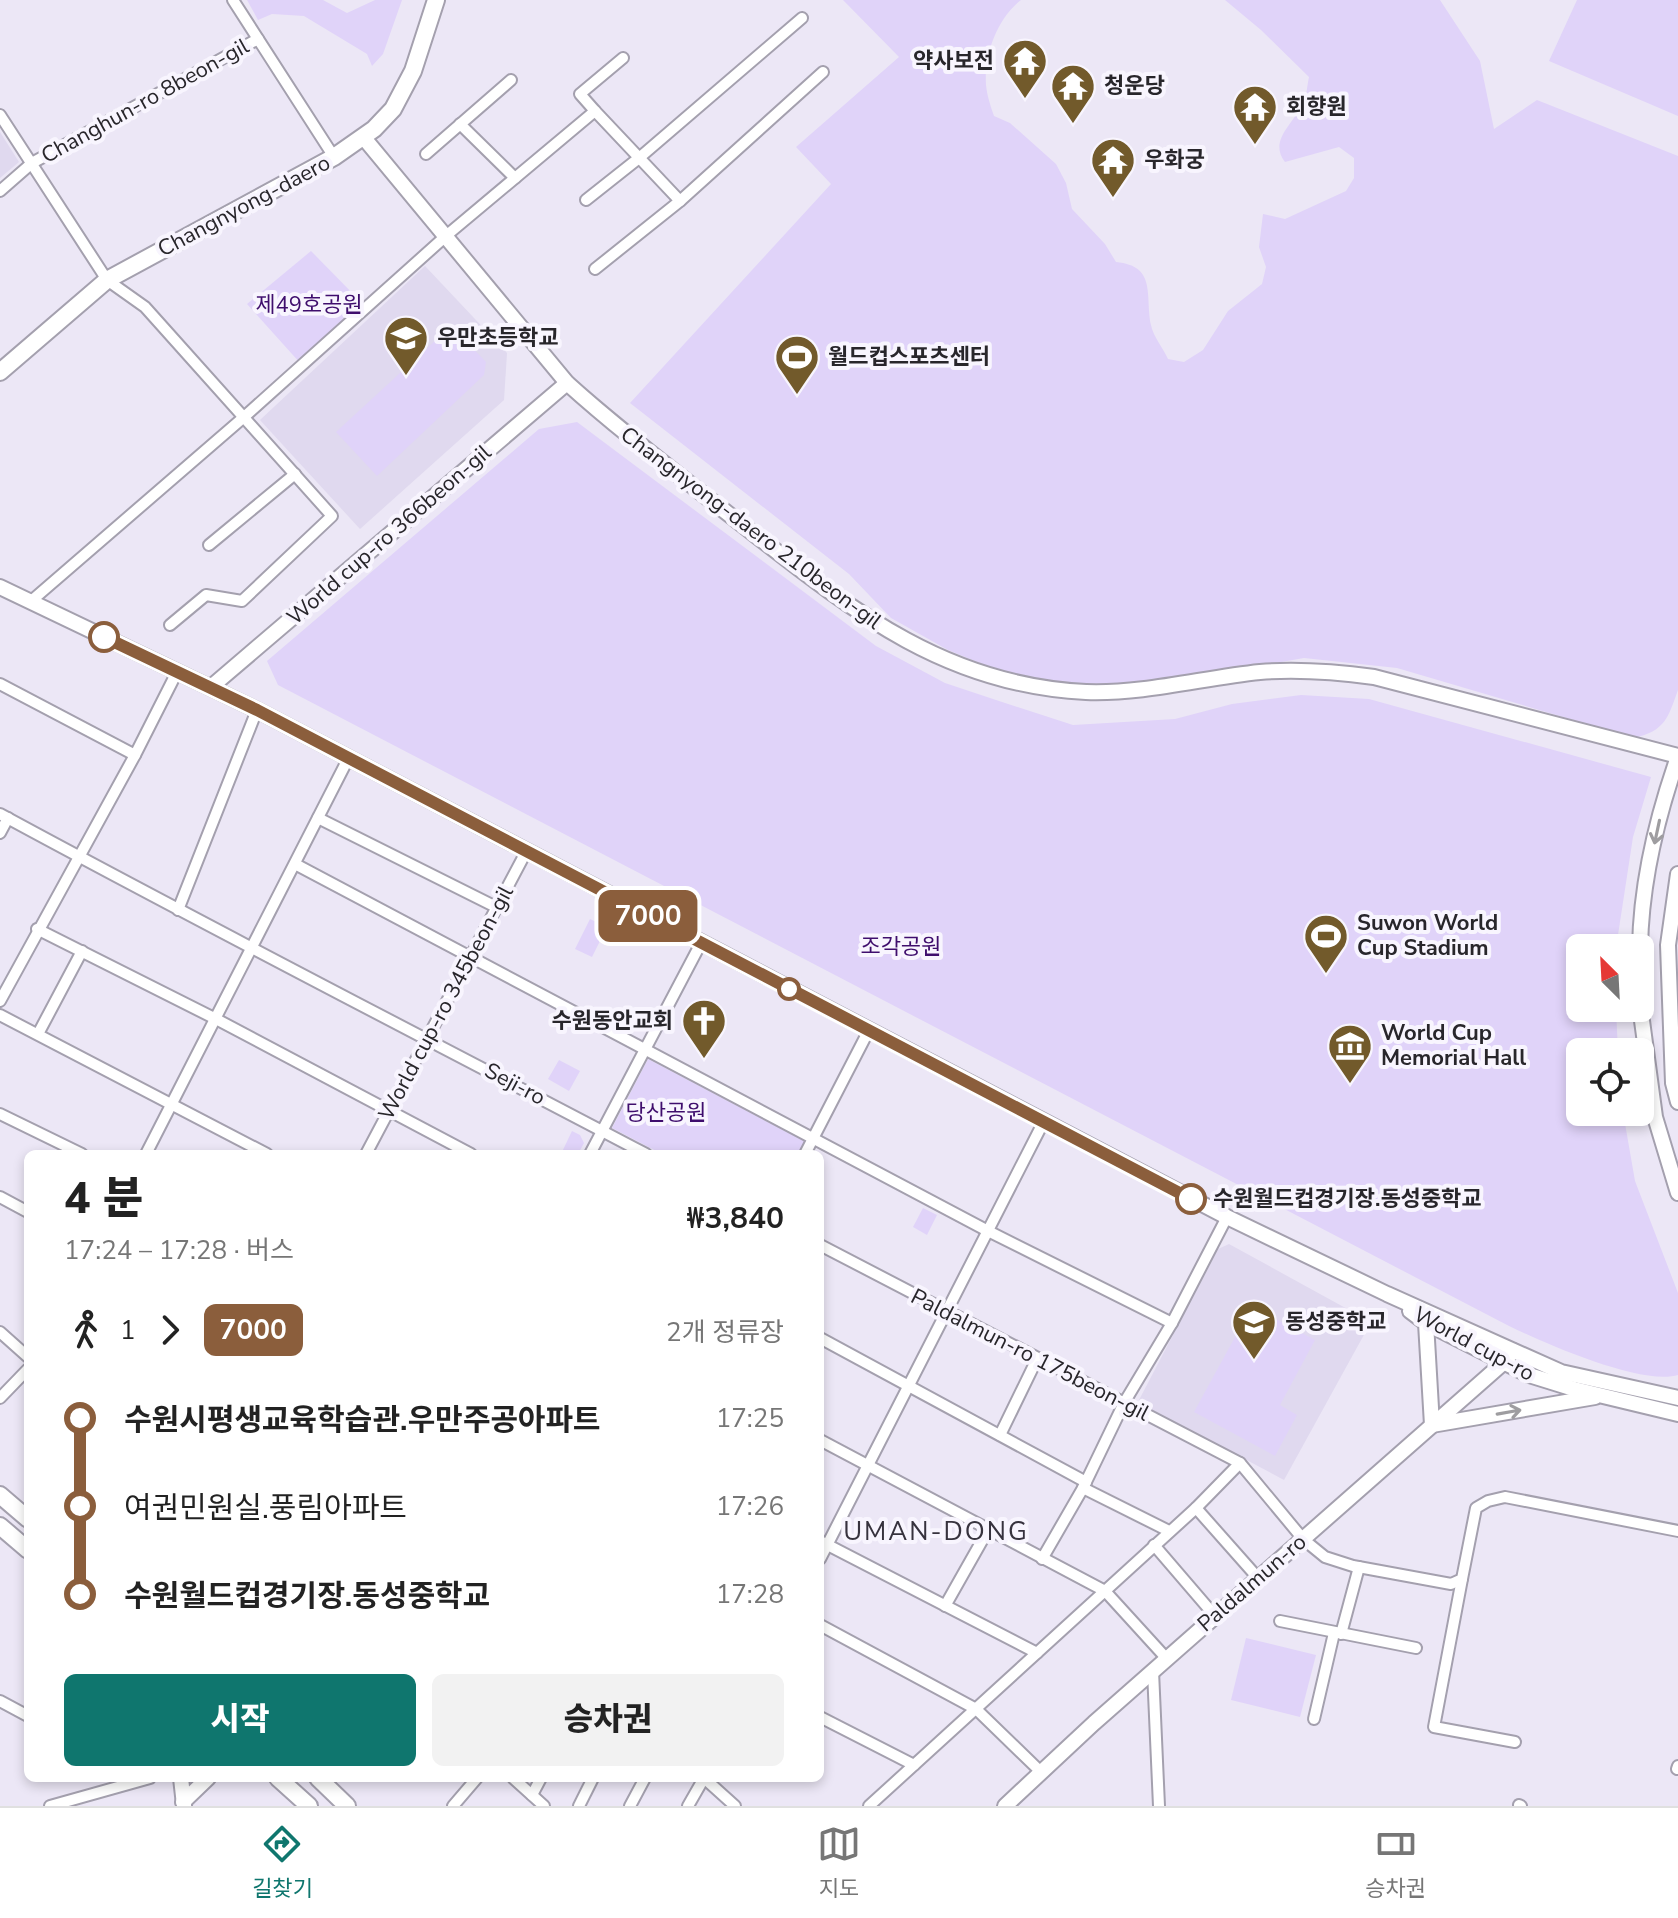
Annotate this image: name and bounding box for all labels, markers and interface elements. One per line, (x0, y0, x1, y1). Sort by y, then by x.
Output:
street label: Changhun-ro 8beon-gil (36, 31, 255, 171)
temple icon: 약사보전 (1001, 37, 1049, 100)
place label: 약사보전 (913, 46, 994, 76)
temple icon: 청운당 (1049, 62, 1097, 125)
place label: 청운당 (1104, 71, 1165, 101)
temple icon: 회향원 (1231, 83, 1279, 146)
place label: 회향원 (1286, 92, 1347, 122)
temple icon: 우화궁 (1089, 136, 1137, 199)
place label: 우화궁 (1144, 145, 1205, 175)
street label: Changnyong-daero (152, 148, 336, 264)
park label: 제49호공원 (255, 290, 363, 320)
school or university icon: 우만초등학교 (382, 314, 430, 377)
place label: 우만초등학교 (437, 323, 558, 353)
sports icon: 월드컵스포츠센터 (773, 333, 821, 396)
place label: 월드컵스포츠센터 (828, 342, 990, 372)
street label: Changnyong-daero 210beon-gil (614, 420, 888, 637)
street label: World cup-ro 366beon-gil (280, 438, 498, 632)
unlabelled marker (89, 622, 119, 652)
one-way arrow (1648, 819, 1663, 845)
street label: World cup-ro 345beon-gil (371, 880, 521, 1126)
line badge: 7000 (592, 890, 704, 942)
text: 7000 (614, 897, 682, 935)
place label: Suwon World Cup Stadium (1357, 908, 1498, 963)
sports icon: Suwon World Cup Stadium (1302, 912, 1350, 975)
park label: 조각공원 (861, 932, 941, 962)
north arrow (1566, 934, 1654, 1022)
map controls (1566, 934, 1654, 1126)
unlabelled marker (778, 978, 800, 1000)
church icon: 수원동안교회 (680, 997, 728, 1060)
place label: 수원동안교회 (552, 1006, 673, 1036)
place label: World Cup Memorial Hall (1381, 1018, 1526, 1073)
museum icon: World Cup Memorial Hall (1326, 1022, 1374, 1085)
button: locate (1566, 1038, 1654, 1126)
street label: Seji-ro (479, 1056, 551, 1112)
park label: 당산공원 (626, 1098, 706, 1128)
text: 4 분 (64, 1169, 143, 1229)
marker: 수원월드컵경기장.동성중학교 (1176, 1184, 1206, 1214)
place label: 수원월드컵경기장.동성중학교 (1213, 1184, 1482, 1214)
text: ₩3,840 (687, 1198, 784, 1239)
text: 17:24 – 17:28 · 버스 (64, 1233, 294, 1268)
street label: Paldalmun-ro 175beon-gil (906, 1282, 1155, 1429)
school or university icon: 동성중학교 (1230, 1298, 1278, 1361)
street label: World cup-ro (1408, 1300, 1540, 1388)
place label: 동성중학교 (1285, 1307, 1386, 1337)
icon: walk (64, 1308, 108, 1352)
icon: forward (148, 1308, 192, 1352)
text: 7000 (220, 1311, 287, 1349)
text: 1 (120, 1313, 136, 1348)
text: 2개 정류장 (666, 1315, 784, 1350)
text: 수원시평생교육학습관.우만주공아파트 (124, 1400, 601, 1441)
text: 17:25 (716, 1401, 784, 1436)
one-way arrow (1496, 1404, 1521, 1419)
text: 여권민원실.풍림아파트 (124, 1488, 407, 1529)
text: 17:26 (716, 1489, 784, 1524)
district label: UMAN-DONG (843, 1514, 1029, 1549)
street label: Paldalmun-ro (1191, 1527, 1313, 1639)
text: 수원월드컵경기장.동성중학교 (124, 1576, 490, 1617)
text: 17:28 (716, 1577, 784, 1612)
button: 시작 (64, 1674, 416, 1766)
button: 승차권 (432, 1674, 784, 1766)
tab: 길찾기 (252, 1822, 313, 1904)
tab: 지도 (817, 1822, 861, 1904)
tab: 승차권 (1365, 1822, 1426, 1904)

